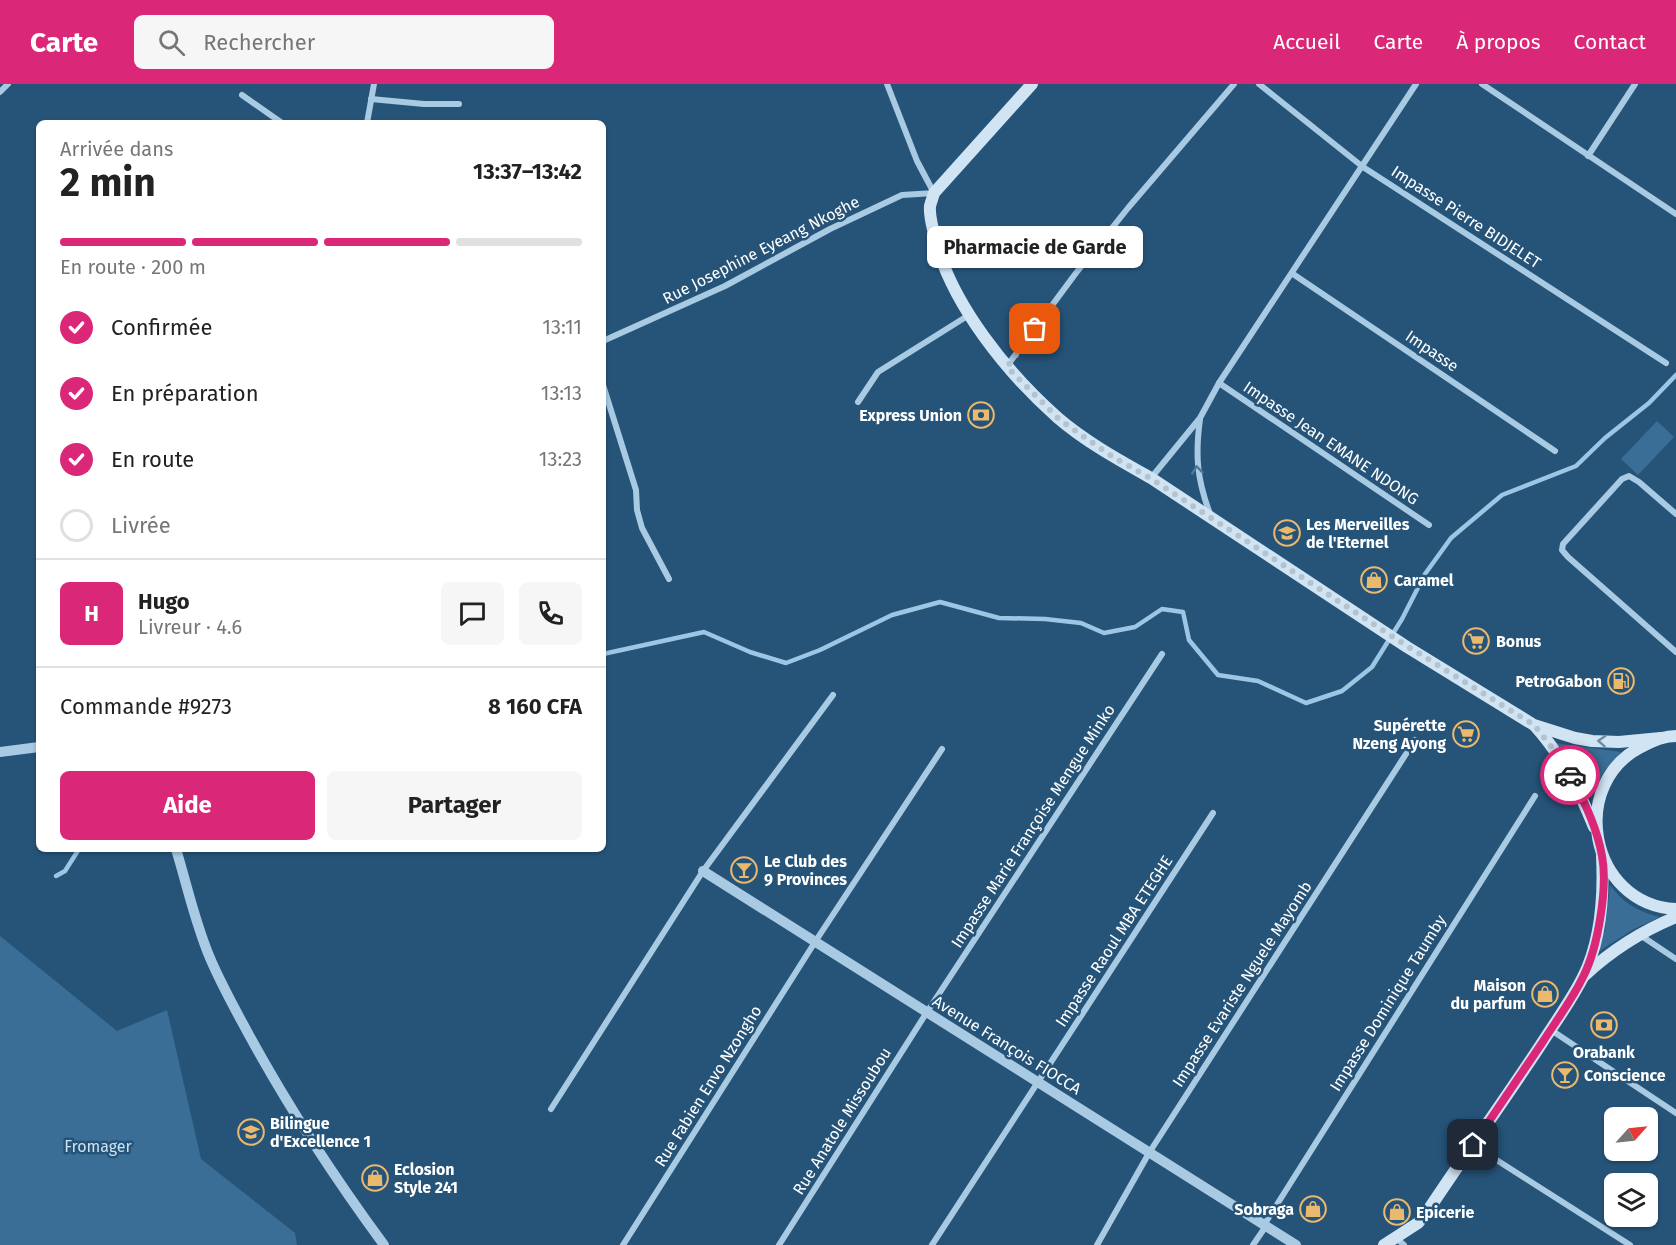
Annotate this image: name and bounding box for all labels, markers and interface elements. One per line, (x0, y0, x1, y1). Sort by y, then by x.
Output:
search box (134, 15, 554, 69)
text: Carte (30, 26, 98, 59)
icon: search (155, 26, 188, 59)
text: Rechercher (203, 29, 315, 56)
text: Accueil (1273, 29, 1340, 55)
text: Carte (1373, 29, 1423, 55)
text: À propos (1456, 29, 1541, 55)
text: Contact (1574, 29, 1646, 55)
text: Arrivée dans (60, 137, 173, 161)
text: 13:37–13:42 (473, 158, 582, 185)
text: 2 min (60, 160, 156, 206)
street label: Impasse Pierre BIDJELET (1388, 162, 1545, 273)
street label: Rue Josephine Eyeang Nkoghe (660, 192, 862, 308)
callout: Pharmacie de Garde (927, 227, 1143, 269)
text: Pharmacie de Garde (943, 235, 1127, 259)
text: En route · 200 m (60, 255, 206, 279)
pin (1009, 303, 1060, 354)
icon: check (60, 311, 93, 344)
icon: bag (1018, 312, 1051, 345)
text: Confirmée (111, 314, 213, 341)
text: 13:11 (542, 315, 582, 339)
street label: Impasse (1402, 326, 1462, 376)
icon: check (60, 377, 93, 410)
street label: Impasse Jean EMANE NDONG (1240, 377, 1422, 509)
text: En préparation (111, 380, 259, 407)
text: 13:13 (541, 381, 582, 405)
bank icon: Express Union (966, 400, 996, 430)
place label: Express Union (859, 406, 962, 425)
icon: check (60, 443, 93, 476)
text: En route (111, 446, 194, 473)
text: 13:23 (539, 447, 582, 471)
one-way arrow (1192, 465, 1204, 475)
text: Livrée (111, 512, 171, 539)
place label: Les Merveilles de l'Eternel (1306, 515, 1410, 552)
school or university icon: Les Merveilles de l'Eternel (1272, 518, 1302, 548)
shop icon: Caramel (1359, 565, 1389, 595)
place label: Caramel (1394, 571, 1454, 590)
button: chat (441, 582, 504, 645)
button: phone (519, 582, 582, 645)
text: Hugo (138, 588, 190, 615)
text: H (84, 600, 99, 627)
text: Livreur · 4.6 (138, 615, 242, 639)
supermarket icon: Bonus (1461, 626, 1491, 656)
place label: Bonus (1496, 632, 1542, 651)
fuel station icon: PetroGabon (1606, 666, 1636, 696)
place label: PetroGabon (1515, 672, 1602, 691)
text: Commande #9273 (60, 693, 232, 720)
text: 8 160 CFA (488, 693, 582, 720)
street label: Impasse Marie Françoise Mengue Minko (947, 701, 1120, 952)
place label: Supérette Nzeng Ayong (1353, 716, 1446, 753)
supermarket icon: Supérette Nzeng Ayong (1451, 719, 1481, 749)
one-way arrow (1598, 735, 1607, 748)
courier (1540, 745, 1600, 805)
icon: car (1554, 759, 1587, 792)
button: Aide (60, 771, 315, 840)
button: Partager (327, 771, 582, 840)
place label: Le Club des 9 Provinces (764, 852, 847, 889)
street label: Impasse Raoul MBA ETEGHE (1052, 852, 1176, 1030)
bar icon: Le Club des 9 Provinces (729, 855, 759, 885)
street label: Impasse Evariste Nguele Mayomb (1168, 878, 1316, 1090)
street label: Impasse Dominique Taumby (1326, 911, 1450, 1095)
place label: Maison du parfum (1451, 976, 1526, 1013)
shop icon: Maison du parfum (1530, 979, 1560, 1009)
street label: Avenue François FIOCCA (929, 991, 1086, 1100)
street label: Rue Fabien Envo Nzongho (651, 1002, 765, 1170)
bank icon: Orabank (1589, 1010, 1619, 1040)
place label: Orabank (1573, 1043, 1635, 1062)
street label: Rue Anatole Missoubou (789, 1044, 895, 1198)
bar icon: Conscience (1550, 1060, 1580, 1090)
place label: Conscience (1584, 1066, 1666, 1085)
north arrow (1604, 1107, 1658, 1161)
map controls (1604, 1107, 1658, 1227)
place label: Bilingue d'Excellence 1 (270, 1114, 371, 1151)
school or university icon: Bilingue d'Excellence 1 (236, 1117, 266, 1147)
pin (1447, 1119, 1498, 1170)
icon: home (1456, 1128, 1489, 1161)
park label: Fromager (64, 1137, 133, 1156)
place label: Eclosion Style 241 (394, 1160, 458, 1197)
shop icon: Eclosion Style 241 (360, 1163, 390, 1193)
button: layers (1604, 1173, 1658, 1227)
shop icon: Sobraga (1298, 1194, 1328, 1224)
shop icon: Epicerie (1382, 1197, 1412, 1227)
place label: Sobraga (1234, 1200, 1294, 1219)
place label: Epicerie (1416, 1203, 1474, 1222)

